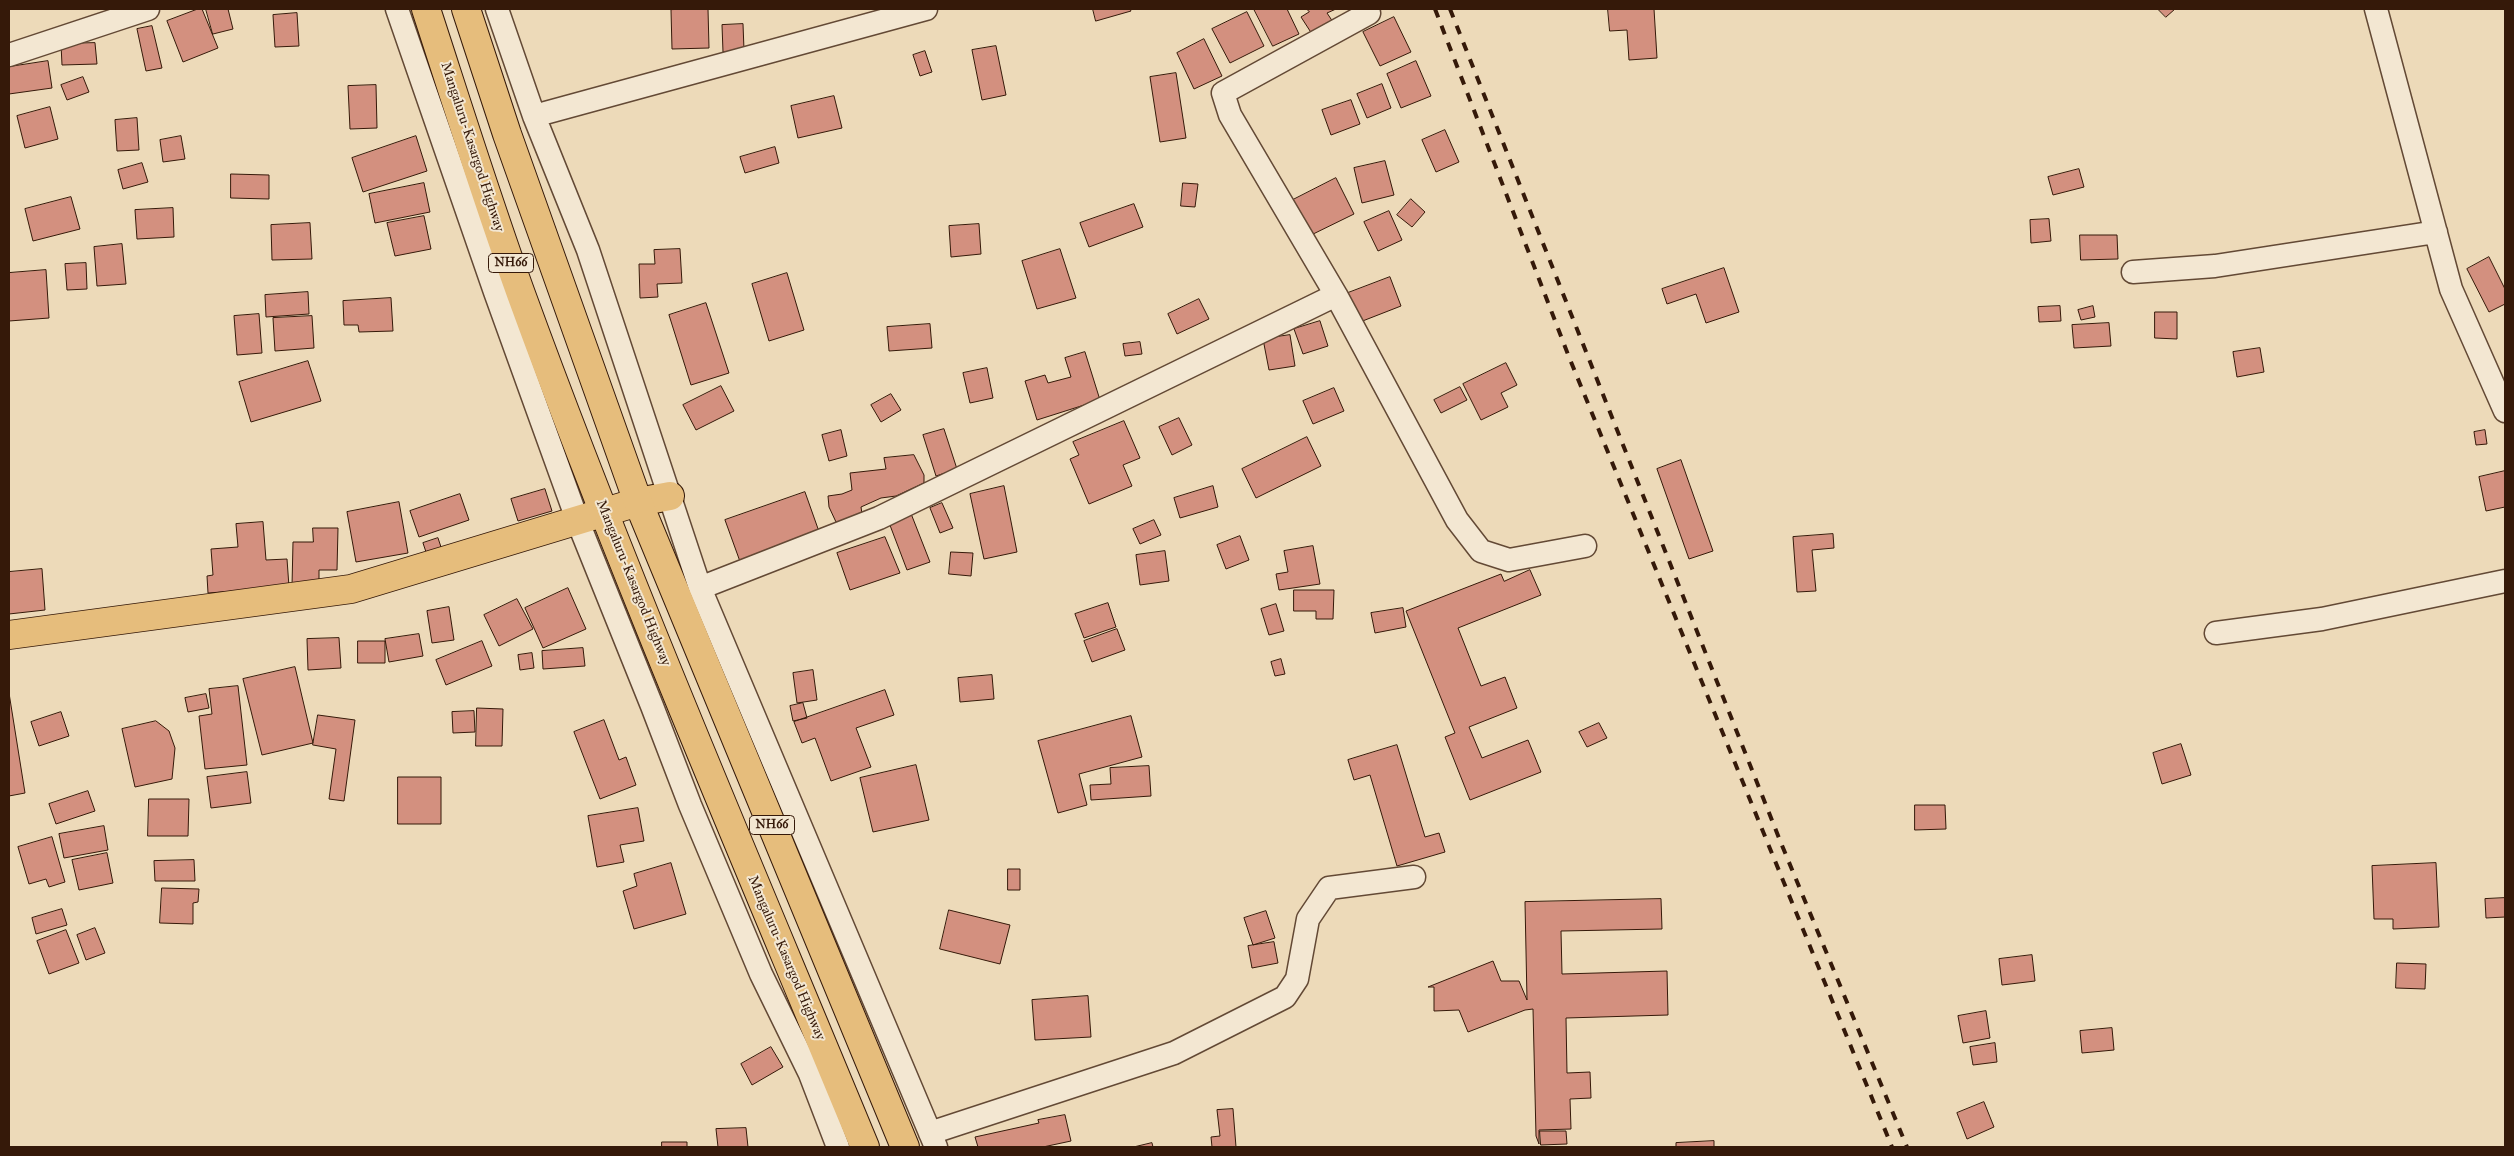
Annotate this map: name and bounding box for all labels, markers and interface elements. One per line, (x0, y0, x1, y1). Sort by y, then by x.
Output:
street label: Mangaluru-Kasargod Highway (437, 60, 507, 234)
road number: NH66 (488, 254, 534, 272)
street label: Mangaluru-Kasargod Highway (592, 498, 674, 668)
road number: NH66 (750, 816, 794, 834)
street label: Mangaluru-Kasargod Highway (744, 873, 828, 1043)

